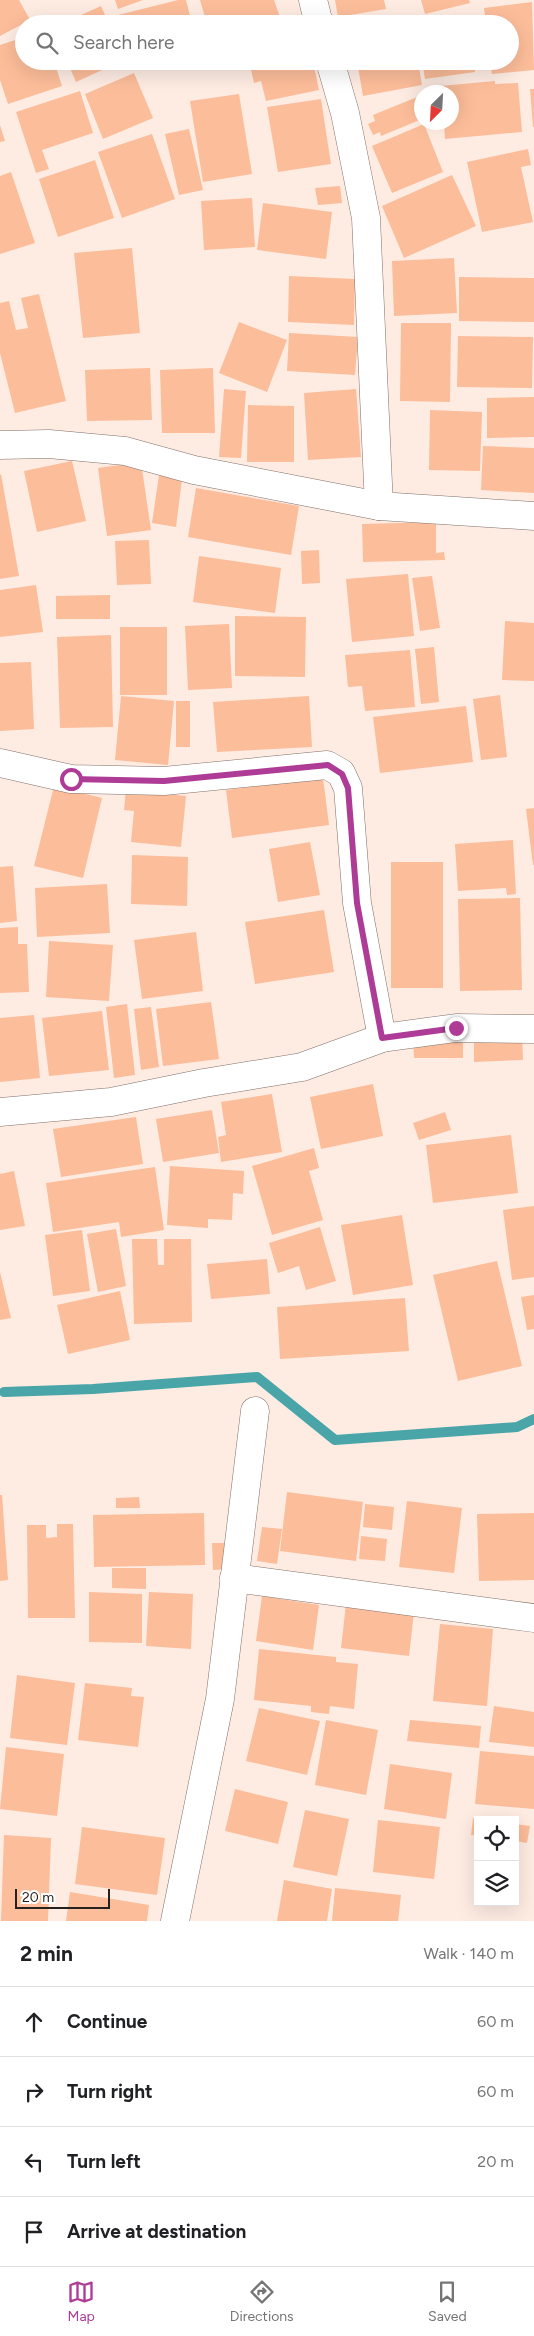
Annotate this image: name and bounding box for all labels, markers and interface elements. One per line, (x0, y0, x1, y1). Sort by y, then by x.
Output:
search box (15, 15, 519, 70)
icon: search (33, 29, 61, 57)
text: Search here (73, 31, 175, 54)
north arrow (414, 85, 459, 130)
route start (60, 768, 83, 791)
route end (445, 1017, 468, 1040)
map controls (474, 1816, 519, 1906)
button: locate (474, 1816, 519, 1861)
button: layers (474, 1861, 519, 1906)
scale bar (15, 1886, 110, 1909)
text: 20 m (22, 1889, 54, 1906)
text: 2 min (20, 1941, 73, 1966)
text: Walk · 140 m (424, 1944, 514, 1963)
icon: ahead (20, 2008, 48, 2036)
text: Continue (67, 2010, 147, 2033)
text: 60 m (477, 2012, 514, 2031)
icon: right (20, 2078, 48, 2106)
text: Turn right (67, 2080, 153, 2103)
text: 60 m (477, 2082, 514, 2101)
icon: left (20, 2148, 48, 2176)
text: Turn left (67, 2150, 141, 2173)
text: 20 m (477, 2152, 514, 2171)
icon: arrive (20, 2218, 48, 2246)
text: Arrive at destination (67, 2220, 246, 2243)
tab: Map (67, 2278, 95, 2325)
tab: Directions (230, 2278, 294, 2325)
tab: Saved (428, 2278, 467, 2325)

